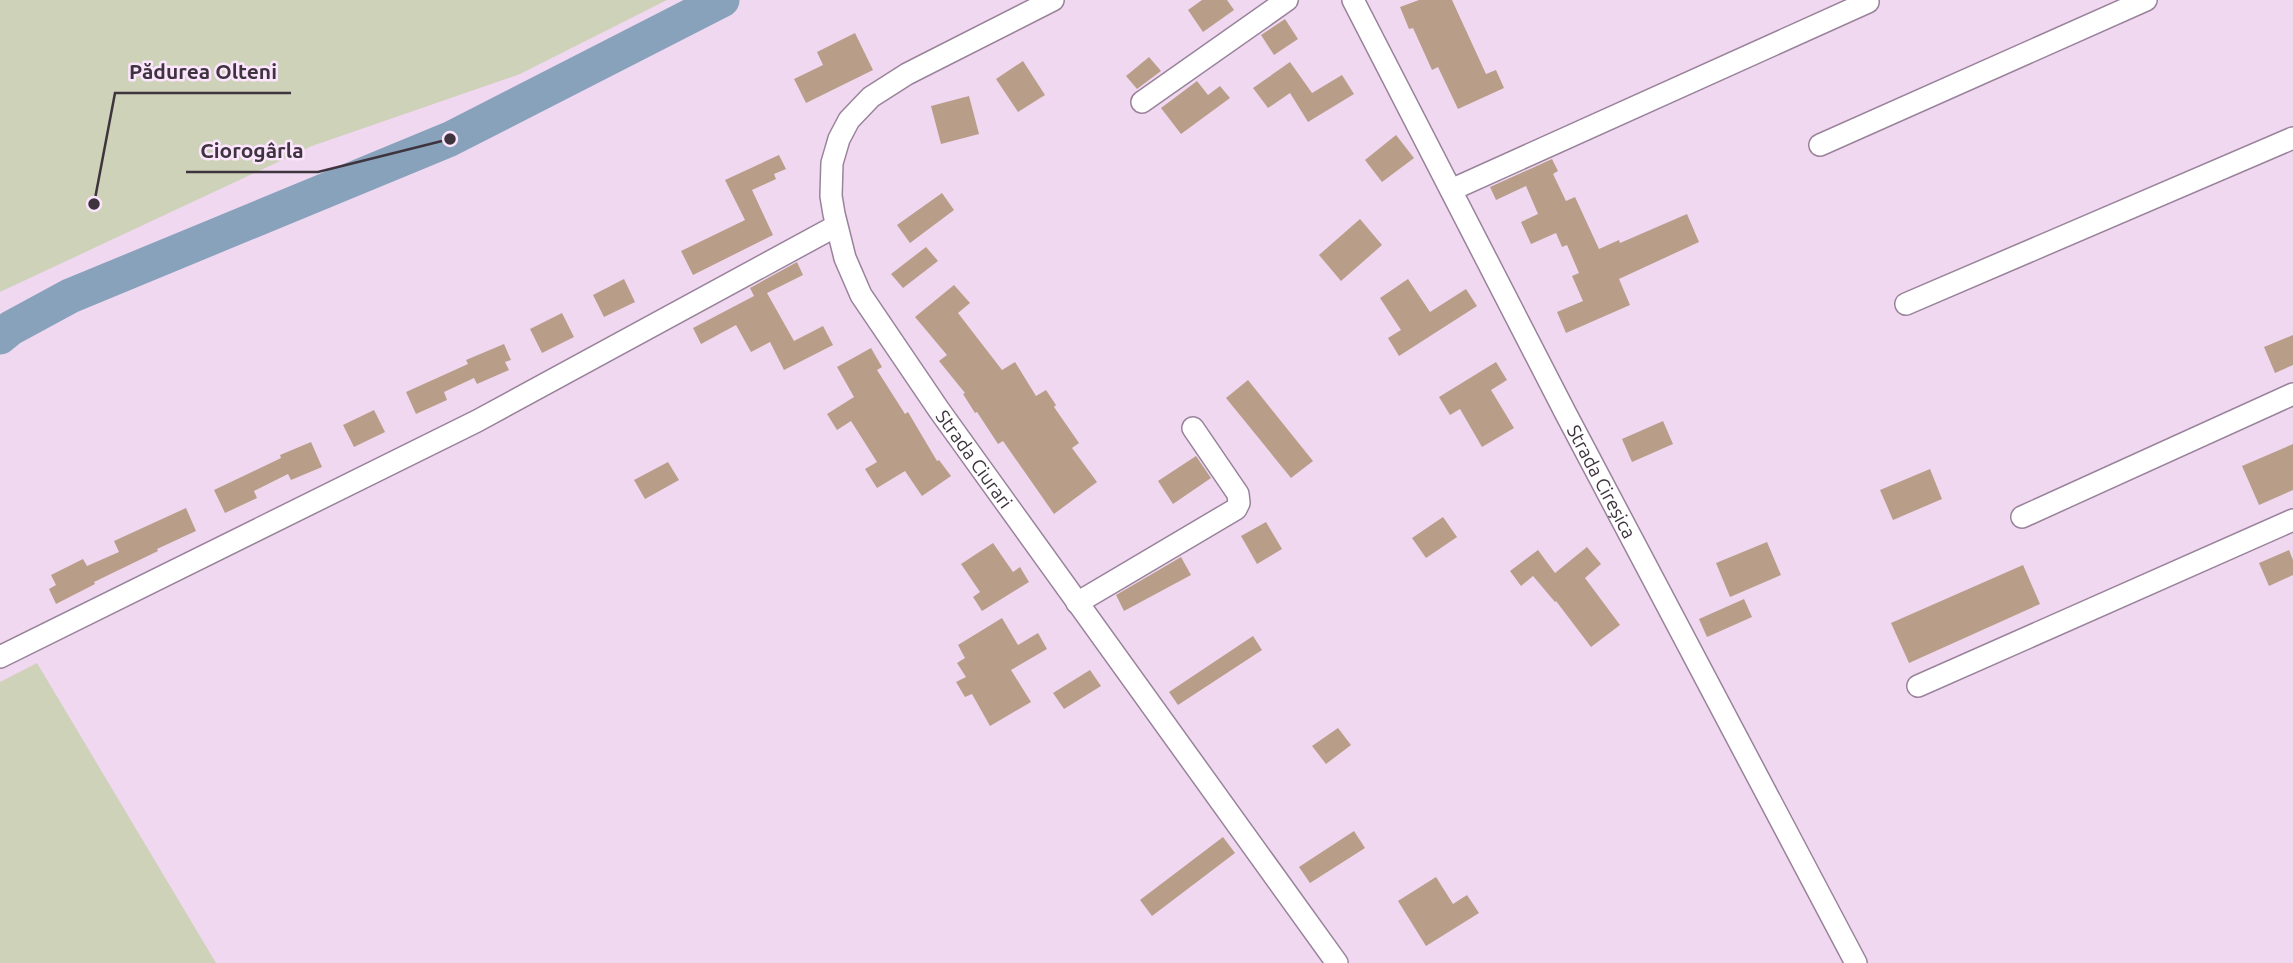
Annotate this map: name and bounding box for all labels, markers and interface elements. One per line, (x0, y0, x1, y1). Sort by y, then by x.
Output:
callout: Pădurea Olteni (115, 51, 291, 93)
text: Pădurea Olteni (129, 59, 277, 83)
callout: Ciorogârla (186, 130, 318, 172)
text: Ciorogârla (200, 138, 304, 162)
street label: Strada Ciurari (932, 406, 1017, 512)
street label: Strada Cireșica (1563, 421, 1641, 542)

